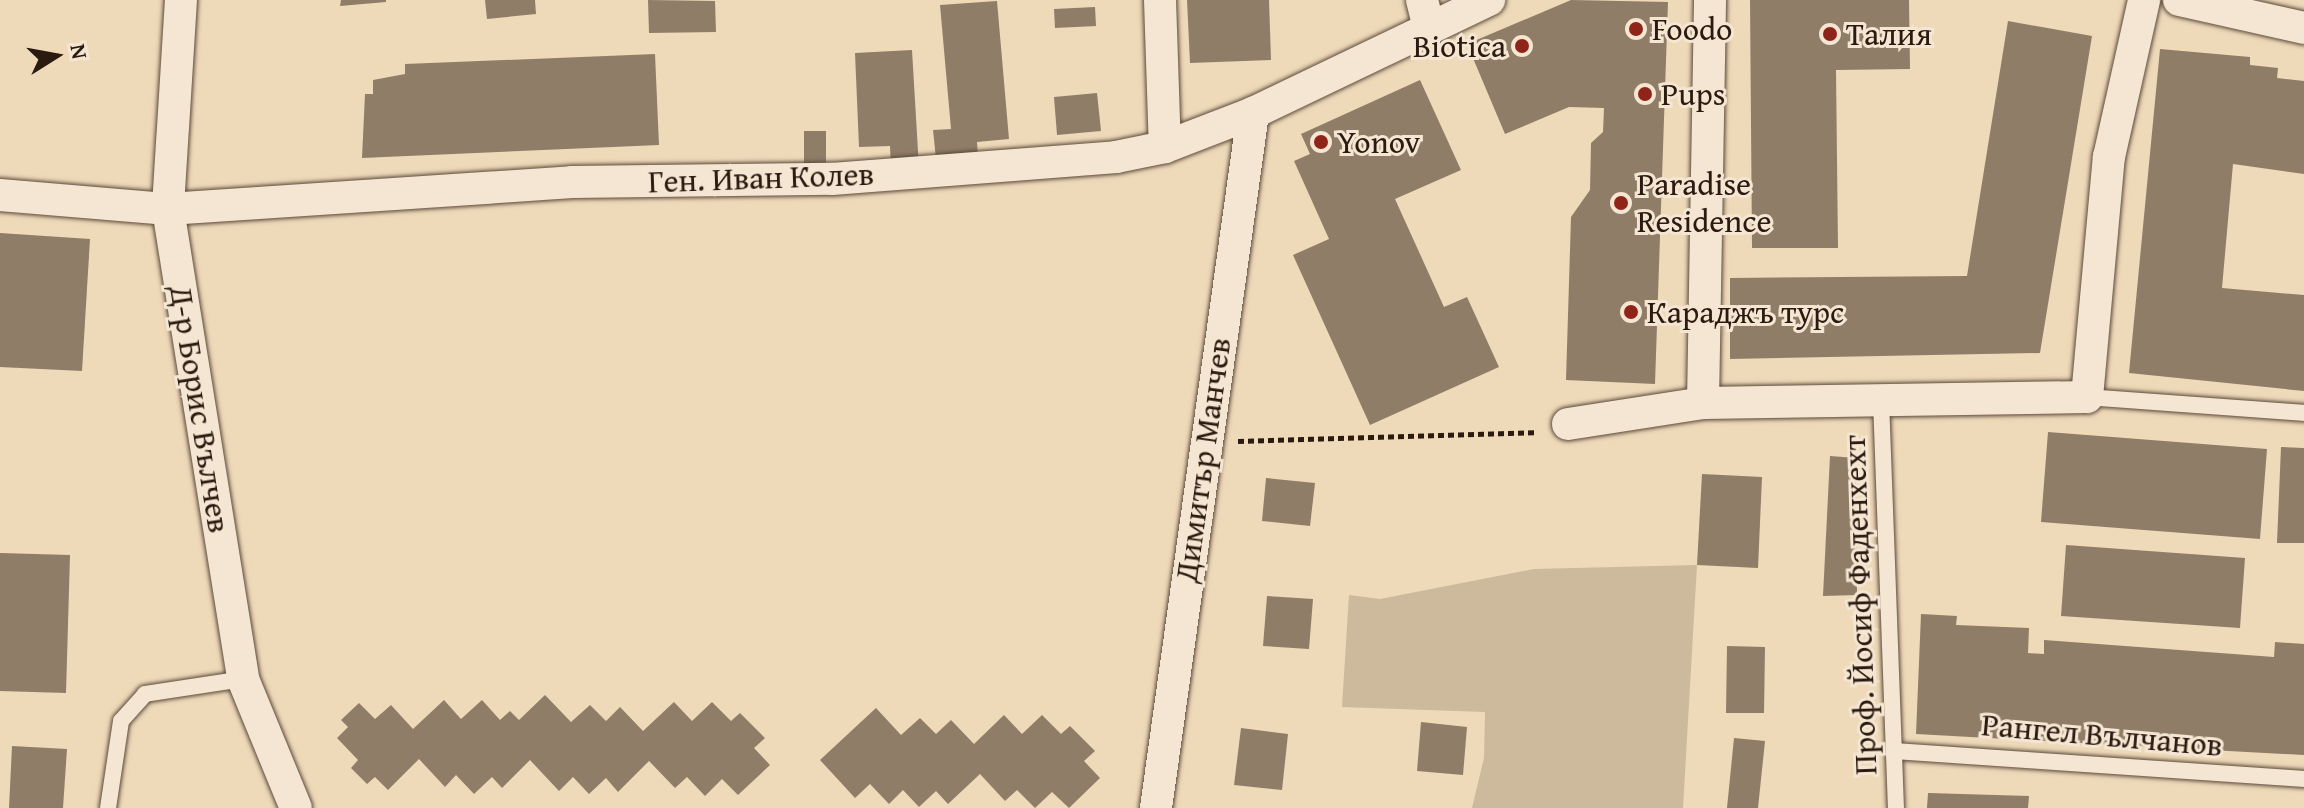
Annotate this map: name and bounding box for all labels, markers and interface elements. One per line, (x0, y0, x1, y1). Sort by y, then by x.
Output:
place label: Foodo (1652, 10, 1732, 48)
place label: Талия (1846, 15, 1932, 53)
north arrow (16, 16, 96, 96)
marker: Foodo (1627, 20, 1645, 38)
marker: Талия (1821, 25, 1839, 43)
place label: Biotica (1413, 27, 1506, 65)
marker: Biotica (1513, 37, 1531, 55)
text: N (62, 41, 97, 62)
place label: Pups (1661, 75, 1725, 113)
marker: Pups (1636, 85, 1654, 103)
place label: Yonov (1337, 123, 1420, 161)
marker: Yonov (1312, 133, 1330, 151)
street label: Ген. Иван Колев (647, 155, 875, 201)
place label: Paradise Residence (1637, 166, 1771, 241)
marker: Paradise Residence (1612, 194, 1630, 212)
street label: Д-р Борис Вълчев (161, 283, 239, 535)
place label: Караджъ турс (1647, 293, 1844, 331)
marker: Караджъ турс (1622, 303, 1640, 321)
street label: Димитър Манчев (1167, 335, 1239, 585)
street label: Проф. Йосиф Фаденхехт (1835, 434, 1885, 776)
street label: Рангел Вълчанов (1980, 705, 2224, 765)

